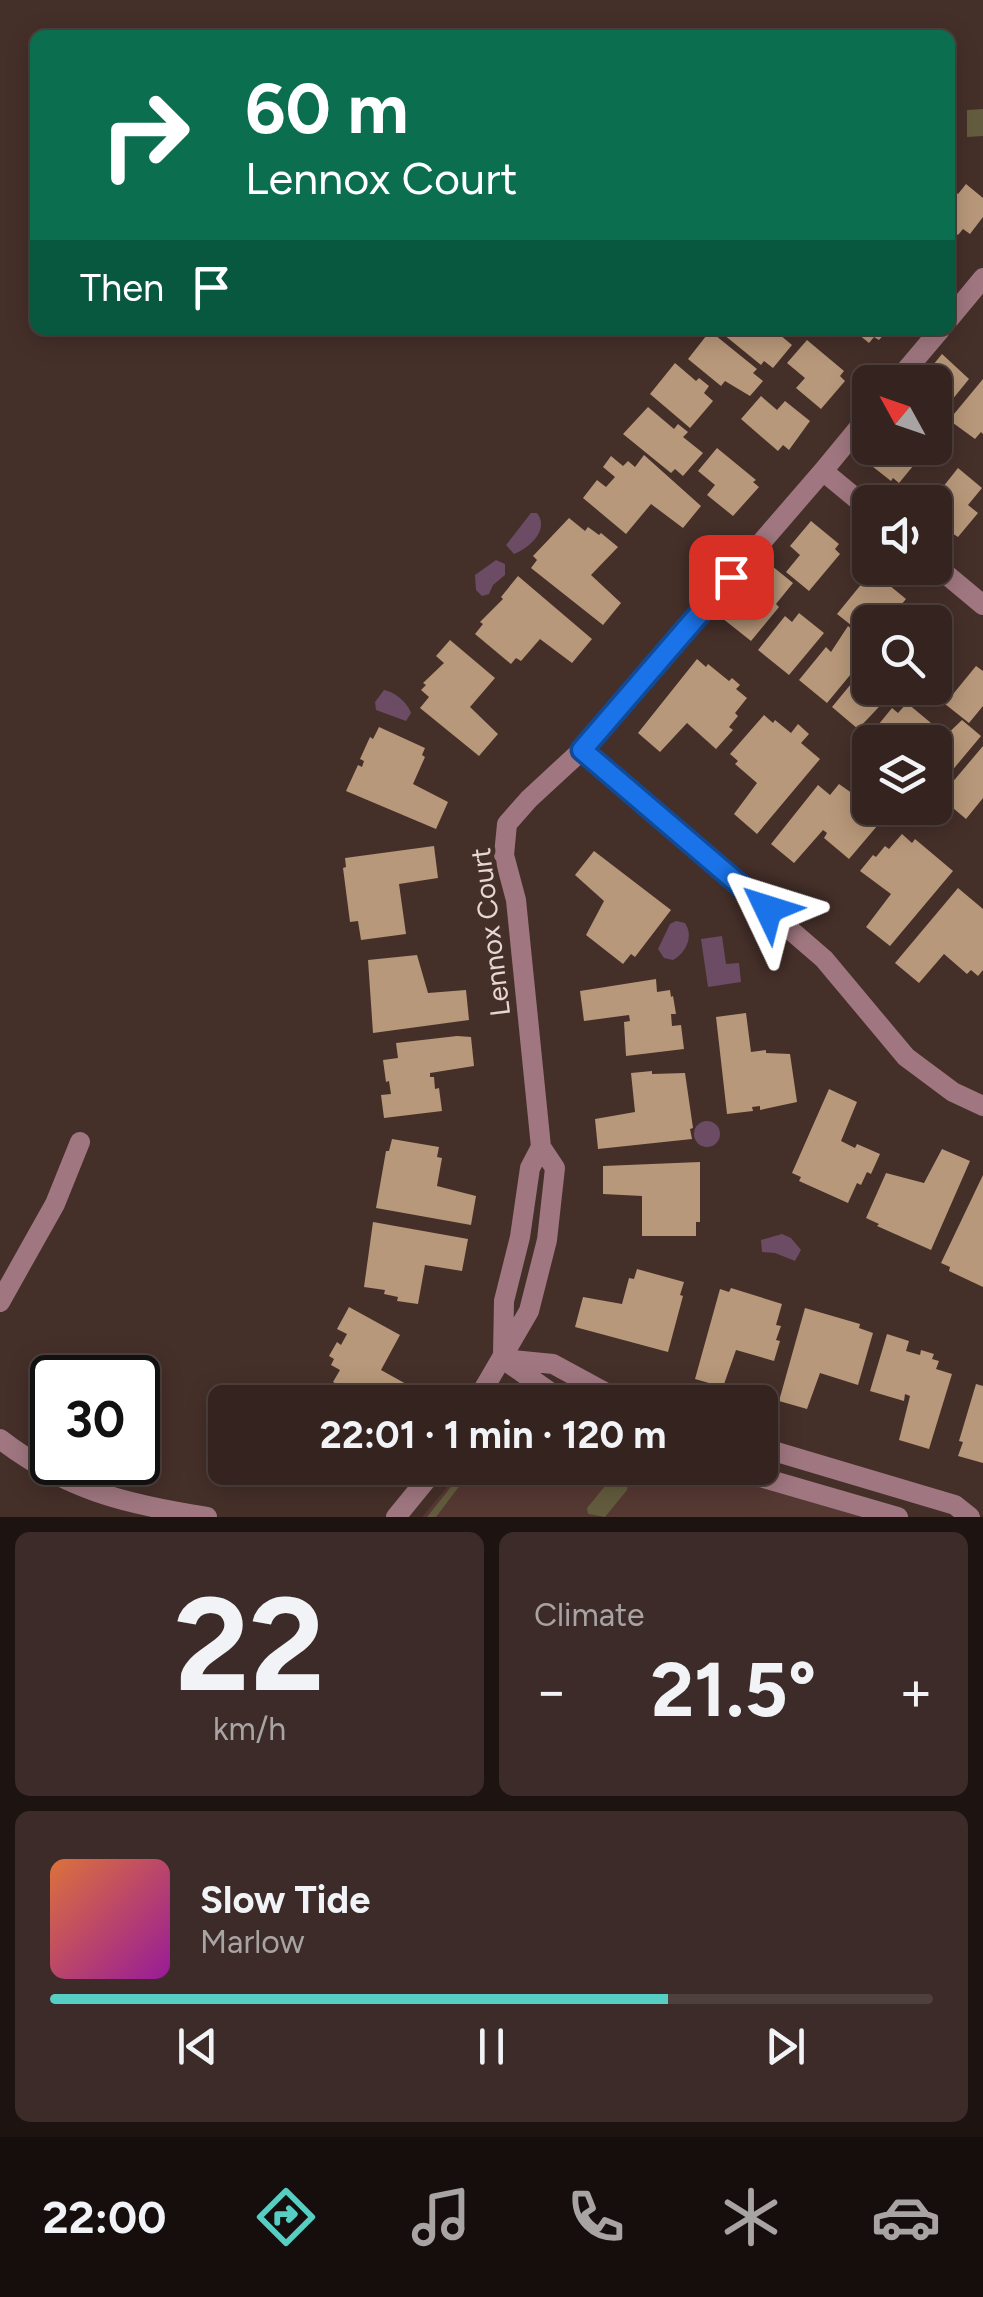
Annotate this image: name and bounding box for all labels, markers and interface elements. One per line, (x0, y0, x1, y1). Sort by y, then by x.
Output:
text: 60 m (245, 66, 409, 151)
icon: right (80, 70, 210, 200)
text: Lennox Court (245, 151, 517, 205)
icon: arrive (184, 260, 239, 315)
text: Then (80, 265, 164, 311)
north arrow (852, 365, 952, 465)
map controls (852, 365, 952, 825)
button: sound (852, 485, 952, 585)
pin (689, 535, 774, 620)
icon: arrive (704, 550, 759, 605)
button: search (852, 605, 952, 705)
button: layers (852, 725, 952, 825)
street label: Lennox Court (463, 846, 517, 1018)
position arrow (716, 857, 820, 961)
speed limit sign: 30 (30, 1355, 160, 1485)
text: 22:01 · 1 min · 120 m (320, 1412, 666, 1458)
text: 22 (174, 1567, 325, 1723)
text: Climate (534, 1596, 645, 1634)
text: 21.5° (651, 1645, 816, 1735)
text: − (534, 1658, 568, 1724)
text: + (899, 1658, 933, 1724)
text: km/h (213, 1710, 286, 1748)
text: Slow Tide (200, 1877, 370, 1923)
text: Marlow (200, 1923, 304, 1961)
icon: previous (170, 2019, 225, 2074)
icon: pause (464, 2019, 519, 2074)
icon: next (758, 2019, 813, 2074)
icon: directions (251, 2182, 321, 2252)
icon: music (406, 2182, 476, 2252)
icon: phone (561, 2182, 631, 2252)
icon: climate (716, 2182, 786, 2252)
icon: car (871, 2182, 941, 2252)
text: 22:00 (42, 2190, 166, 2244)

